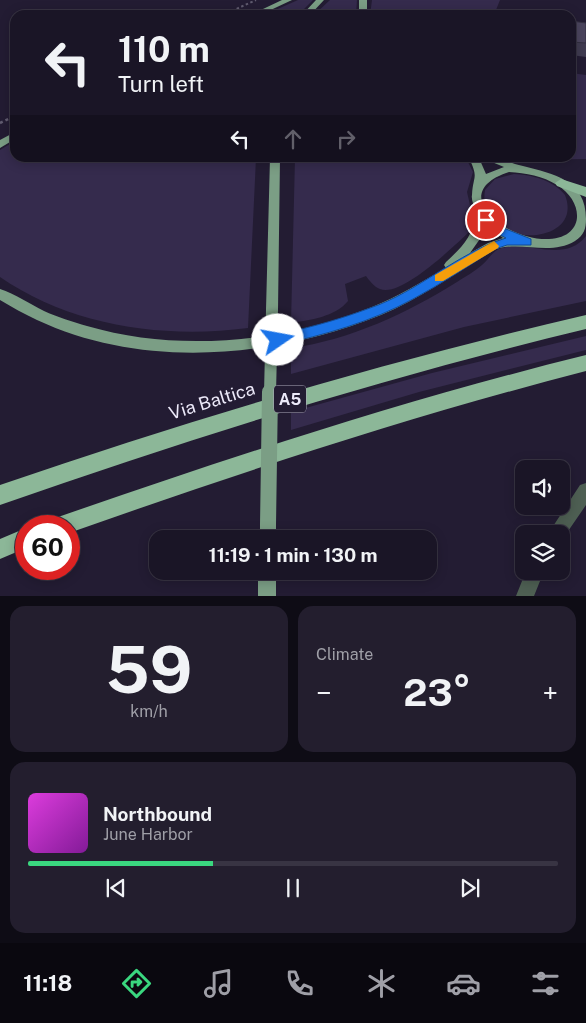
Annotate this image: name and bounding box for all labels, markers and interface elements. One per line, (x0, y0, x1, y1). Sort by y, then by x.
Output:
text: 110 m (118, 29, 210, 70)
icon: left (35, 30, 100, 95)
text: Turn left (118, 71, 204, 97)
icon: left (226, 125, 254, 153)
icon: ahead (279, 125, 307, 153)
icon: right (332, 125, 360, 153)
pin (465, 199, 507, 241)
icon: arrive (472, 206, 500, 234)
position arrow (251, 313, 303, 365)
street label: Via Baltica (166, 378, 257, 424)
road number: A5 (274, 386, 306, 412)
map controls (515, 460, 570, 580)
button: sound (515, 460, 570, 515)
speed limit sign: 60 (15, 515, 80, 580)
button: layers (515, 525, 570, 580)
text: 11:19 · 1 min · 130 m (209, 544, 377, 566)
text: 59 (106, 631, 192, 708)
text: Climate (316, 645, 373, 664)
text: 23° (403, 670, 471, 715)
text: − (316, 676, 332, 709)
text: + (542, 676, 558, 709)
text: km/h (130, 702, 168, 721)
text: Northbound (103, 803, 212, 825)
text: June Harbor (103, 825, 193, 844)
icon: previous (102, 874, 130, 902)
icon: pause (279, 874, 307, 902)
icon: next (456, 874, 484, 902)
icon: directions (119, 966, 154, 1001)
icon: music (201, 966, 236, 1001)
icon: phone (282, 966, 317, 1001)
icon: climate (364, 966, 399, 1001)
icon: car (446, 966, 481, 1001)
icon: filters (528, 966, 563, 1001)
text: 11:18 (23, 970, 72, 996)

